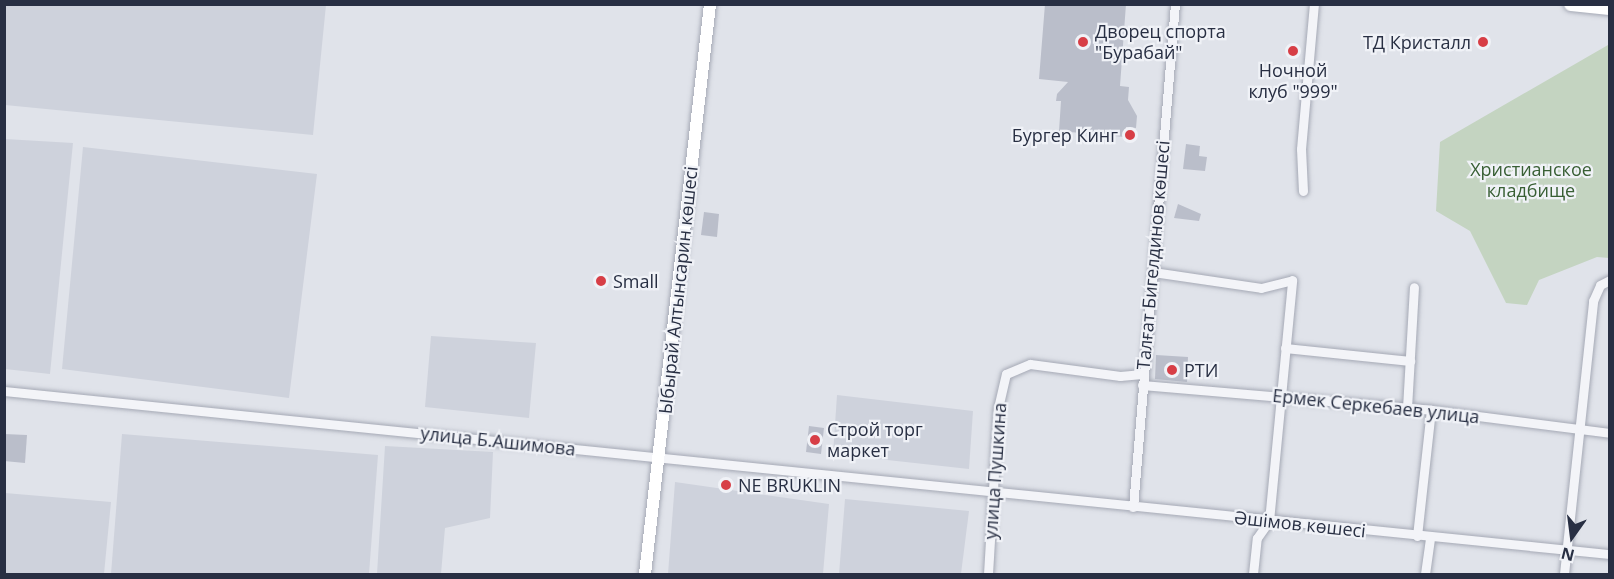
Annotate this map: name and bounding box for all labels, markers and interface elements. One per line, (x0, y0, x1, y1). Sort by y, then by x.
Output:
place label: Дворец спорта "Бурабай" (1095, 21, 1226, 63)
place label: ТД Кристалл (1363, 31, 1471, 53)
marker: Дворец спорта "Бурабай" (1076, 35, 1090, 49)
marker: ТД Кристалл (1476, 35, 1490, 49)
marker: Ночной клуб "999" (1286, 44, 1300, 58)
place label: Ночной клуб "999" (1248, 60, 1338, 103)
place label: Бургер Кинг (1012, 124, 1118, 146)
marker: Бургер Кинг (1123, 128, 1137, 142)
street label: Талғат Бигелдинов көшесі (1132, 139, 1174, 371)
park label: Христианское кладбище (1470, 159, 1592, 201)
street label: Ыбырай Алтынсарин көшесі (654, 165, 702, 415)
place label: Small (613, 270, 659, 292)
marker: Small (594, 274, 608, 288)
place label: РТИ (1184, 359, 1218, 381)
marker: РТИ (1165, 363, 1179, 377)
street label: Ермек Серкебаев улица (1271, 384, 1481, 428)
street label: улица Пушкина (979, 402, 1011, 540)
place label: Строй торг маркет (827, 419, 923, 462)
street label: улица Б.Ашимова (419, 422, 577, 460)
marker: Строй торг маркет (808, 433, 822, 447)
place label: NE BRUKLIN (738, 474, 841, 496)
marker: NE BRUKLIN (719, 478, 733, 492)
street label: Әшімов көшесі (1233, 506, 1367, 542)
north arrow (1542, 507, 1602, 567)
text: N (1559, 542, 1577, 567)

